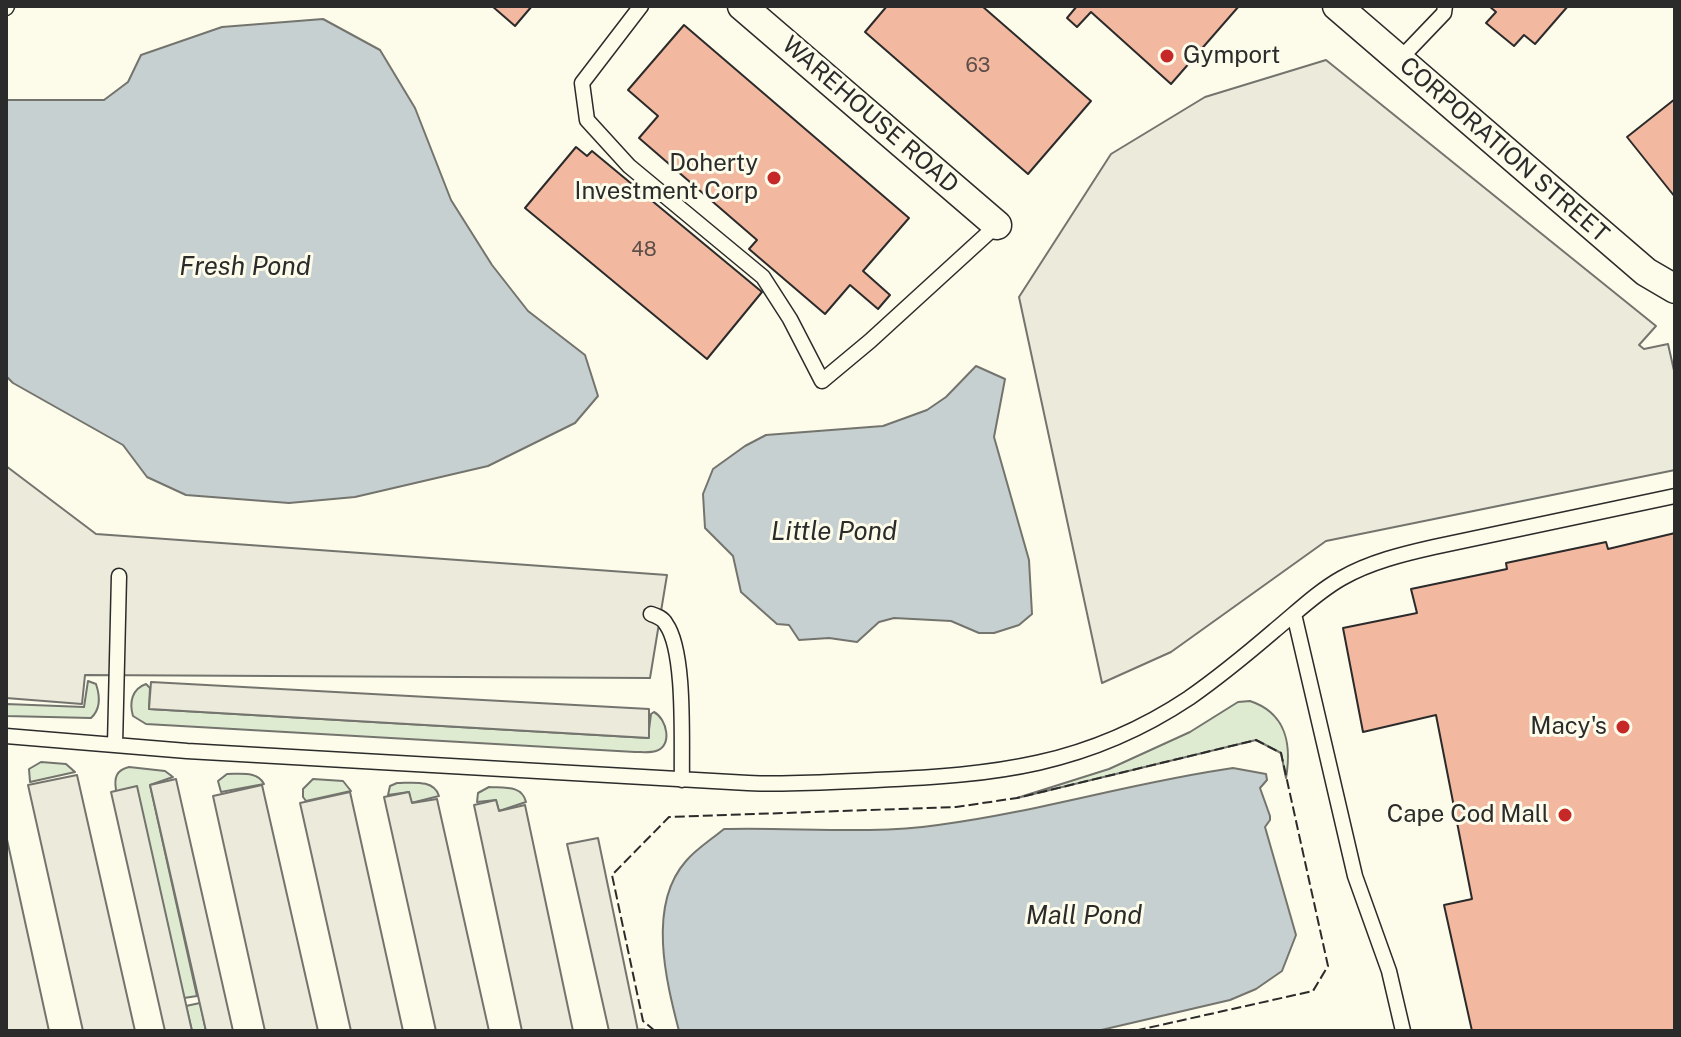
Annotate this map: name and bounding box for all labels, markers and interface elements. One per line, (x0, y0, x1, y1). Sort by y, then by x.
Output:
street label: WAREHOUSE ROAD (776, 31, 964, 199)
place label: Gymport (1183, 42, 1280, 70)
marker: Gymport (1158, 47, 1176, 65)
street label: CORPORATION STREET (1393, 51, 1615, 249)
house number: 63 (966, 54, 990, 78)
place label: Doherty Investment Corp (575, 150, 758, 206)
marker: Doherty Investment Corp (765, 169, 783, 187)
house number: 48 (631, 238, 657, 262)
water label: Fresh Pond (179, 251, 311, 283)
water label: Little Pond (771, 516, 897, 548)
place label: Macy's (1530, 713, 1607, 741)
marker: Macy's (1614, 718, 1632, 736)
place label: Cape Cod Mall (1387, 801, 1549, 829)
marker: Cape Cod Mall (1556, 806, 1574, 824)
water label: Mall Pond (1026, 900, 1142, 932)

